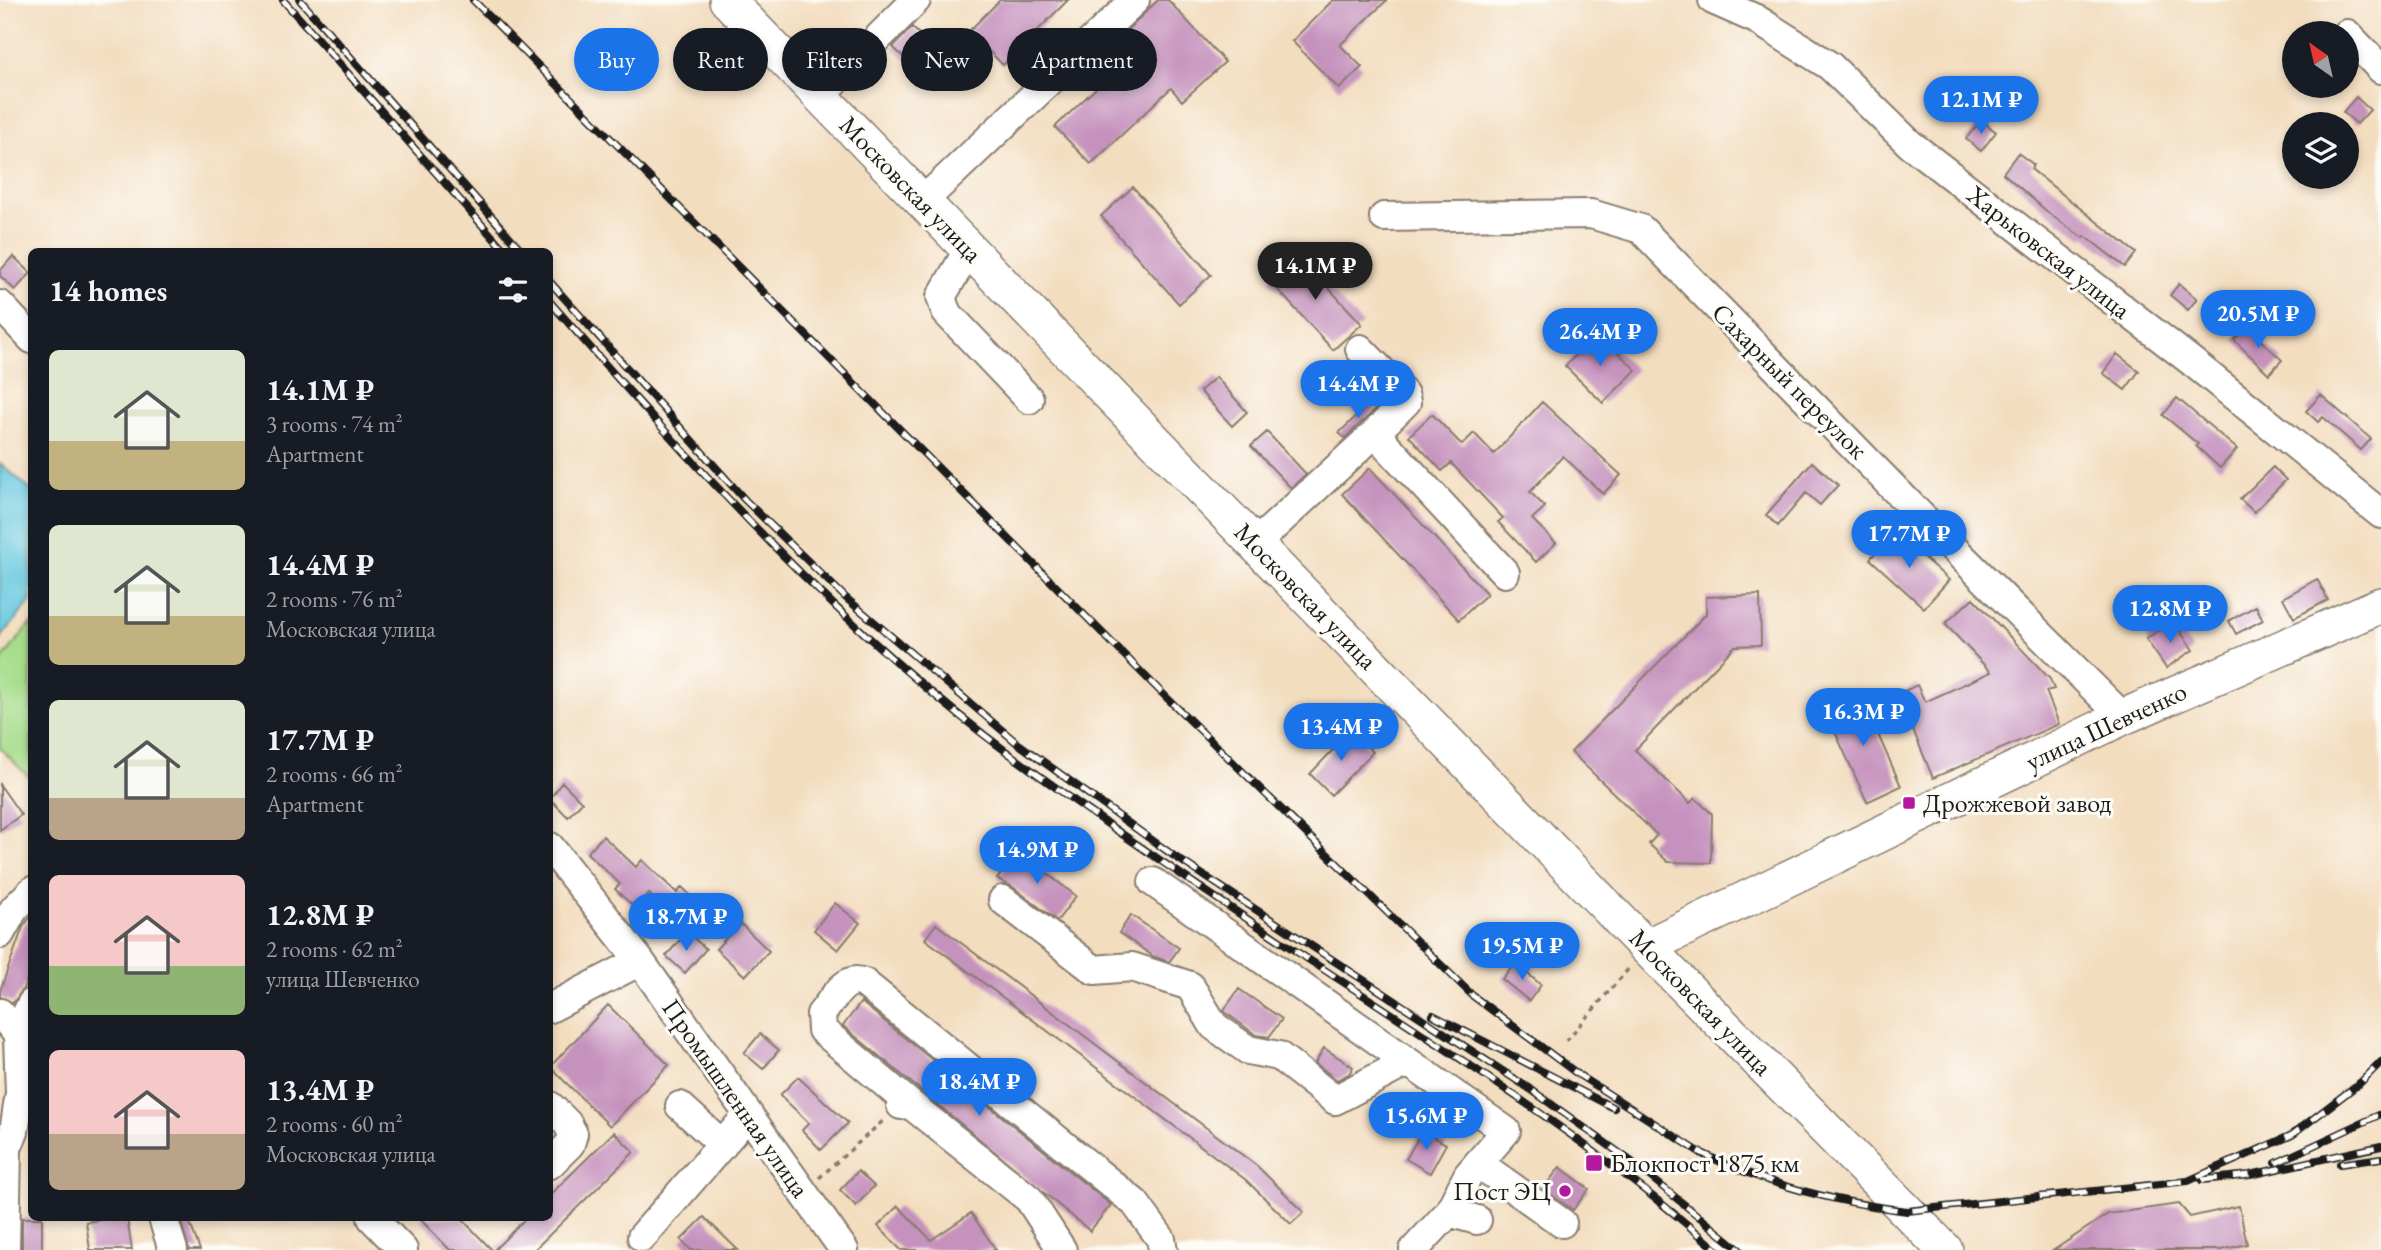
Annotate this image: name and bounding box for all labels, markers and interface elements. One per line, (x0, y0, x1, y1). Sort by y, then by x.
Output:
north arrow (2282, 21, 2359, 98)
map controls (2282, 21, 2359, 189)
chip: Buy (574, 28, 659, 91)
chip: Rent (673, 28, 768, 91)
chip: Filters (782, 28, 887, 91)
chip: New (901, 28, 993, 91)
chip: Apartment (1007, 28, 1157, 91)
pin: 12.1M ₽ (1916, 76, 2046, 136)
text: 12.1M ₽ (1940, 84, 2022, 114)
street label: Московская улица (832, 108, 990, 270)
button: layers (2282, 112, 2359, 189)
street label: Харьковская улица (1960, 177, 2138, 327)
pin: 14.1M ₽ (1250, 243, 1380, 302)
text: 14.1M ₽ (1274, 250, 1356, 280)
text: 14 homes (49, 271, 167, 310)
icon: filters (494, 271, 532, 309)
pin: 20.5M ₽ (2193, 290, 2323, 350)
street label: Сахарный переулок (1705, 296, 1876, 467)
text: 20.5M ₽ (2217, 298, 2299, 328)
pin: 26.4M ₽ (1535, 308, 1665, 368)
text: 26.4M ₽ (1559, 316, 1641, 346)
pin: 14.4M ₽ (1293, 360, 1423, 420)
text: 14.4M ₽ (1317, 368, 1399, 398)
text: 14.1M ₽ (266, 370, 374, 409)
icon: home (105, 378, 189, 462)
text: 3 rooms · 74 m² (266, 409, 403, 439)
text: Apartment (266, 439, 364, 469)
pin: 17.7M ₽ (1844, 510, 1974, 570)
street label: Московская улица (1227, 515, 1385, 677)
text: 17.7M ₽ (1868, 518, 1950, 548)
text: 14.4M ₽ (266, 545, 374, 584)
icon: home (105, 553, 189, 637)
text: 2 rooms · 76 m² (266, 584, 403, 614)
pin: 12.8M ₽ (2105, 586, 2235, 645)
text: 12.8M ₽ (2129, 593, 2211, 623)
text: Московская улица (266, 614, 436, 644)
street label: улица Шевченко (2020, 674, 2192, 778)
pin: 16.3M ₽ (1798, 688, 1928, 748)
text: 16.3M ₽ (1822, 696, 1904, 726)
pin: 13.4M ₽ (1276, 704, 1406, 763)
text: 13.4M ₽ (1300, 711, 1382, 741)
text: 17.7M ₽ (266, 720, 374, 759)
icon: home (105, 728, 189, 812)
text: 2 rooms · 66 m² (266, 759, 403, 789)
place label: Дрожжевой завод (1923, 786, 2111, 820)
text: Apartment (266, 789, 364, 819)
marker: Дрожжевой завод (1901, 795, 1917, 811)
pin: 14.9M ₽ (972, 826, 1102, 886)
text: 14.9M ₽ (996, 834, 1078, 864)
pin: 18.7M ₽ (621, 894, 751, 953)
text: 12.8M ₽ (266, 895, 374, 934)
text: 18.7M ₽ (645, 901, 727, 931)
icon: home (105, 903, 189, 987)
street label: Московская улица (1622, 921, 1780, 1083)
pin: 19.5M ₽ (1457, 922, 1587, 982)
text: 19.5M ₽ (1481, 930, 1563, 960)
text: 2 rooms · 62 m² (266, 934, 403, 964)
text: улица Шевченко (266, 964, 420, 994)
street label: Промышленная улица (655, 992, 818, 1205)
pin: 18.4M ₽ (914, 1058, 1044, 1118)
text: 18.4M ₽ (938, 1066, 1020, 1096)
text: 13.4M ₽ (266, 1070, 374, 1109)
icon: home (105, 1078, 189, 1162)
pin: 15.6M ₽ (1361, 1092, 1491, 1152)
text: 15.6M ₽ (1385, 1100, 1467, 1130)
text: 2 rooms · 60 m² (266, 1109, 403, 1139)
text: Московская улица (266, 1139, 436, 1169)
place label: Блокпост 1875 км (1610, 1146, 1799, 1180)
marker: Блокпост 1875 км (1584, 1153, 1604, 1173)
place label: Пост ЭЦ (1453, 1174, 1551, 1208)
marker: Пост ЭЦ (1557, 1183, 1573, 1199)

